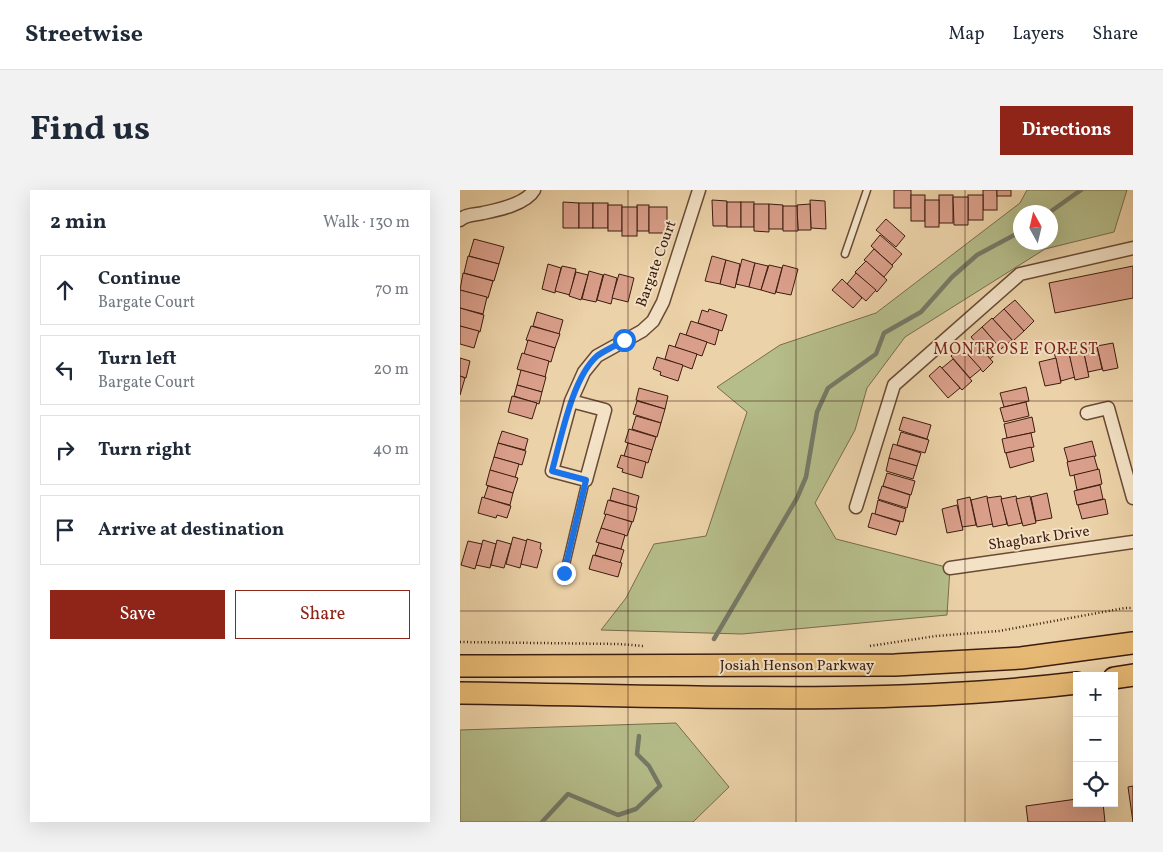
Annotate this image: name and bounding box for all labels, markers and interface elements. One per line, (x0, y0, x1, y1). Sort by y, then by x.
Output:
text: Streetwise (25, 18, 143, 52)
text: Map (948, 22, 984, 47)
text: Layers (1012, 22, 1064, 47)
text: Share (1092, 22, 1138, 47)
text: Find us (30, 106, 150, 154)
button: Directions (1000, 106, 1133, 155)
north arrow (1013, 205, 1058, 250)
text: 2 min (50, 208, 107, 237)
text: Walk · 130 m (323, 212, 410, 234)
street label: Bargate Court (632, 218, 682, 310)
text: Continue (98, 266, 181, 292)
icon: ahead (51, 276, 79, 304)
text: 70 m (375, 279, 409, 301)
text: Bargate Court (98, 292, 195, 314)
route start (613, 329, 636, 352)
district label: MONTROSE FOREST (933, 339, 1099, 361)
text: Turn left (98, 346, 177, 372)
icon: left (51, 356, 79, 384)
text: 20 m (374, 359, 409, 381)
text: Bargate Court (98, 372, 195, 394)
icon: right (51, 436, 79, 464)
text: Turn right (98, 437, 191, 463)
text: 40 m (373, 439, 409, 461)
icon: arrive (51, 516, 79, 544)
text: Arrive at destination (98, 517, 284, 543)
street label: Shagbark Drive (987, 521, 1091, 557)
route end (553, 562, 576, 585)
button: Save (50, 590, 225, 639)
button: Share (235, 590, 410, 639)
street label: Josiah Henson Parkway (720, 656, 874, 677)
map controls (1073, 672, 1118, 807)
button: + (1073, 672, 1118, 717)
button: − (1073, 717, 1118, 762)
button: locate (1073, 762, 1118, 807)

